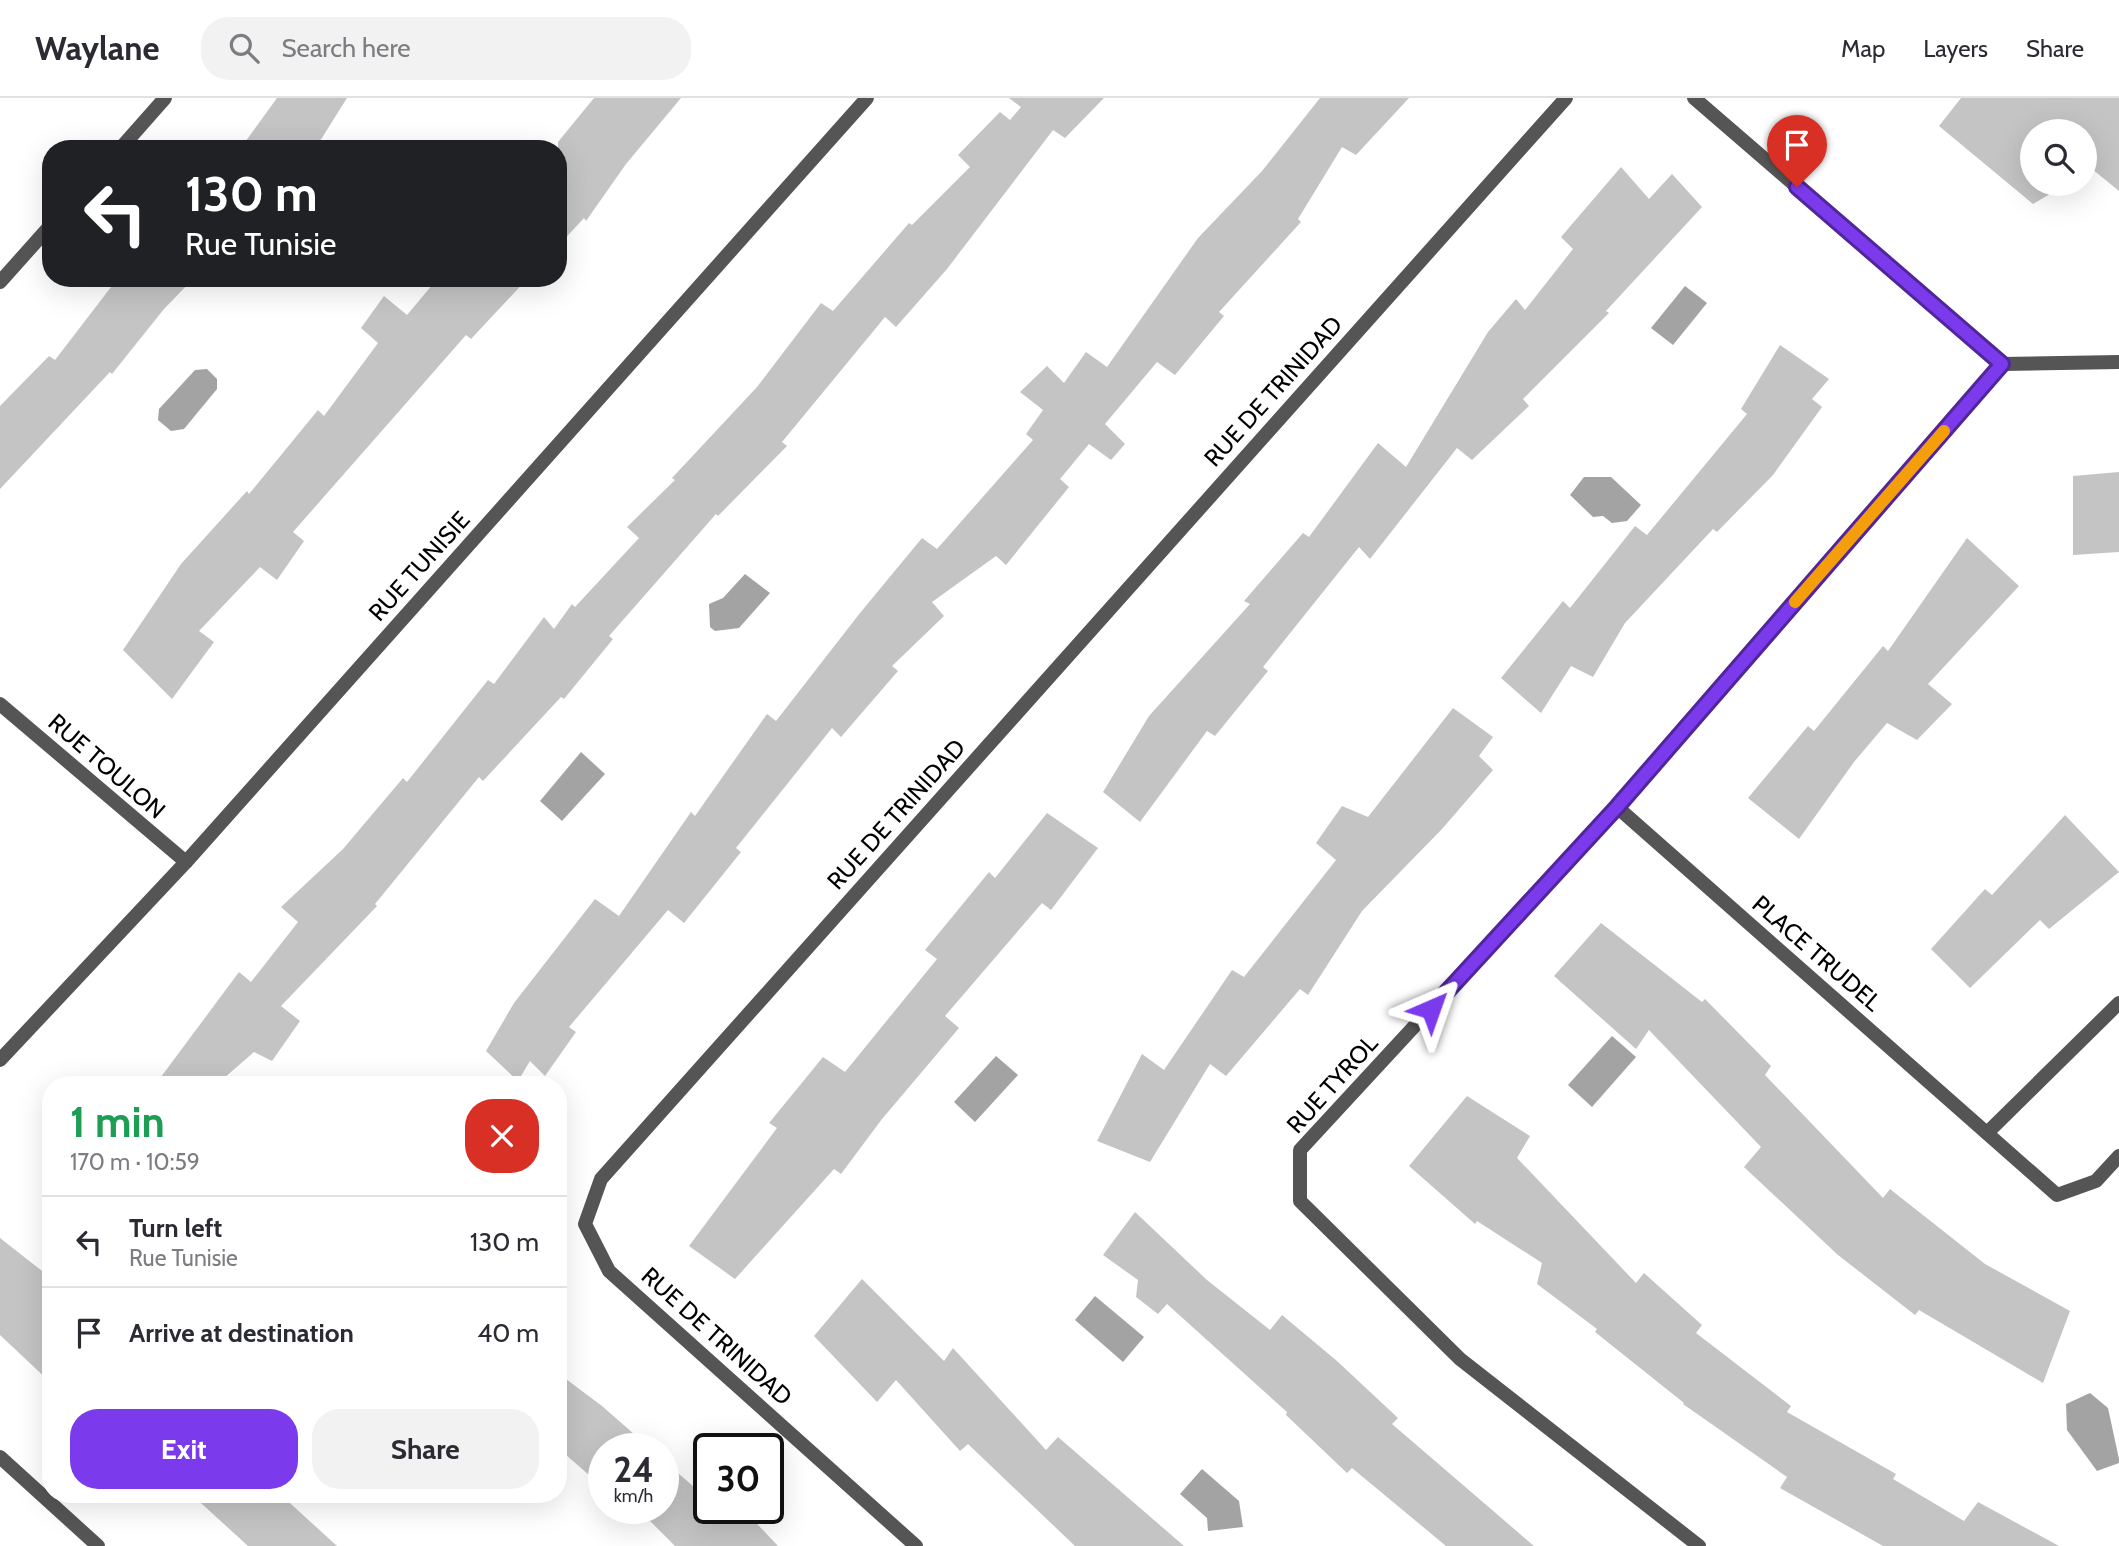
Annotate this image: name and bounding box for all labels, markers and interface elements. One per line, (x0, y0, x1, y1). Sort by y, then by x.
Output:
search box (201, 17, 691, 80)
text: Waylane (35, 28, 159, 68)
icon: search (225, 29, 263, 67)
text: Search here (281, 32, 411, 64)
text: Map (1841, 34, 1885, 63)
text: Layers (1923, 34, 1988, 63)
text: Share (2026, 34, 2084, 63)
pin (1767, 115, 1827, 187)
map controls (2020, 119, 2097, 196)
button: search (2020, 119, 2097, 196)
icon: arrive (1778, 126, 1816, 164)
text: 130 m (185, 164, 318, 223)
icon: left (70, 168, 161, 259)
text: Rue Tunisie (185, 224, 336, 263)
street label: RUE DE TRINIDAD (1198, 310, 1348, 472)
street label: RUE TUNISIE (362, 505, 476, 627)
street label: RUE TOULON (43, 707, 171, 825)
street label: RUE DE TRINIDAD (821, 733, 971, 895)
street label: PLACE TRUDEL (1747, 889, 1887, 1017)
position arrow (1394, 972, 1468, 1046)
street label: RUE TYROL (1280, 1029, 1384, 1139)
text: 1 min (70, 1096, 165, 1148)
button: close (465, 1099, 539, 1173)
text: 170 m · 10:59 (70, 1148, 200, 1176)
text: Turn left (129, 1212, 222, 1244)
icon: left (70, 1223, 108, 1261)
text: 130 m (470, 1226, 539, 1258)
text: Rue Tunisie (129, 1244, 238, 1272)
street label: RUE DE TRINIDAD (636, 1261, 798, 1411)
icon: arrive (70, 1314, 108, 1352)
text: Arrive at destination (129, 1317, 354, 1349)
text: 40 m (477, 1317, 539, 1349)
button: Exit (70, 1409, 298, 1489)
button: Share (312, 1409, 539, 1489)
speed limit sign: 30 (693, 1433, 784, 1524)
text: 24 (613, 1448, 654, 1491)
text: km/h (614, 1485, 653, 1507)

